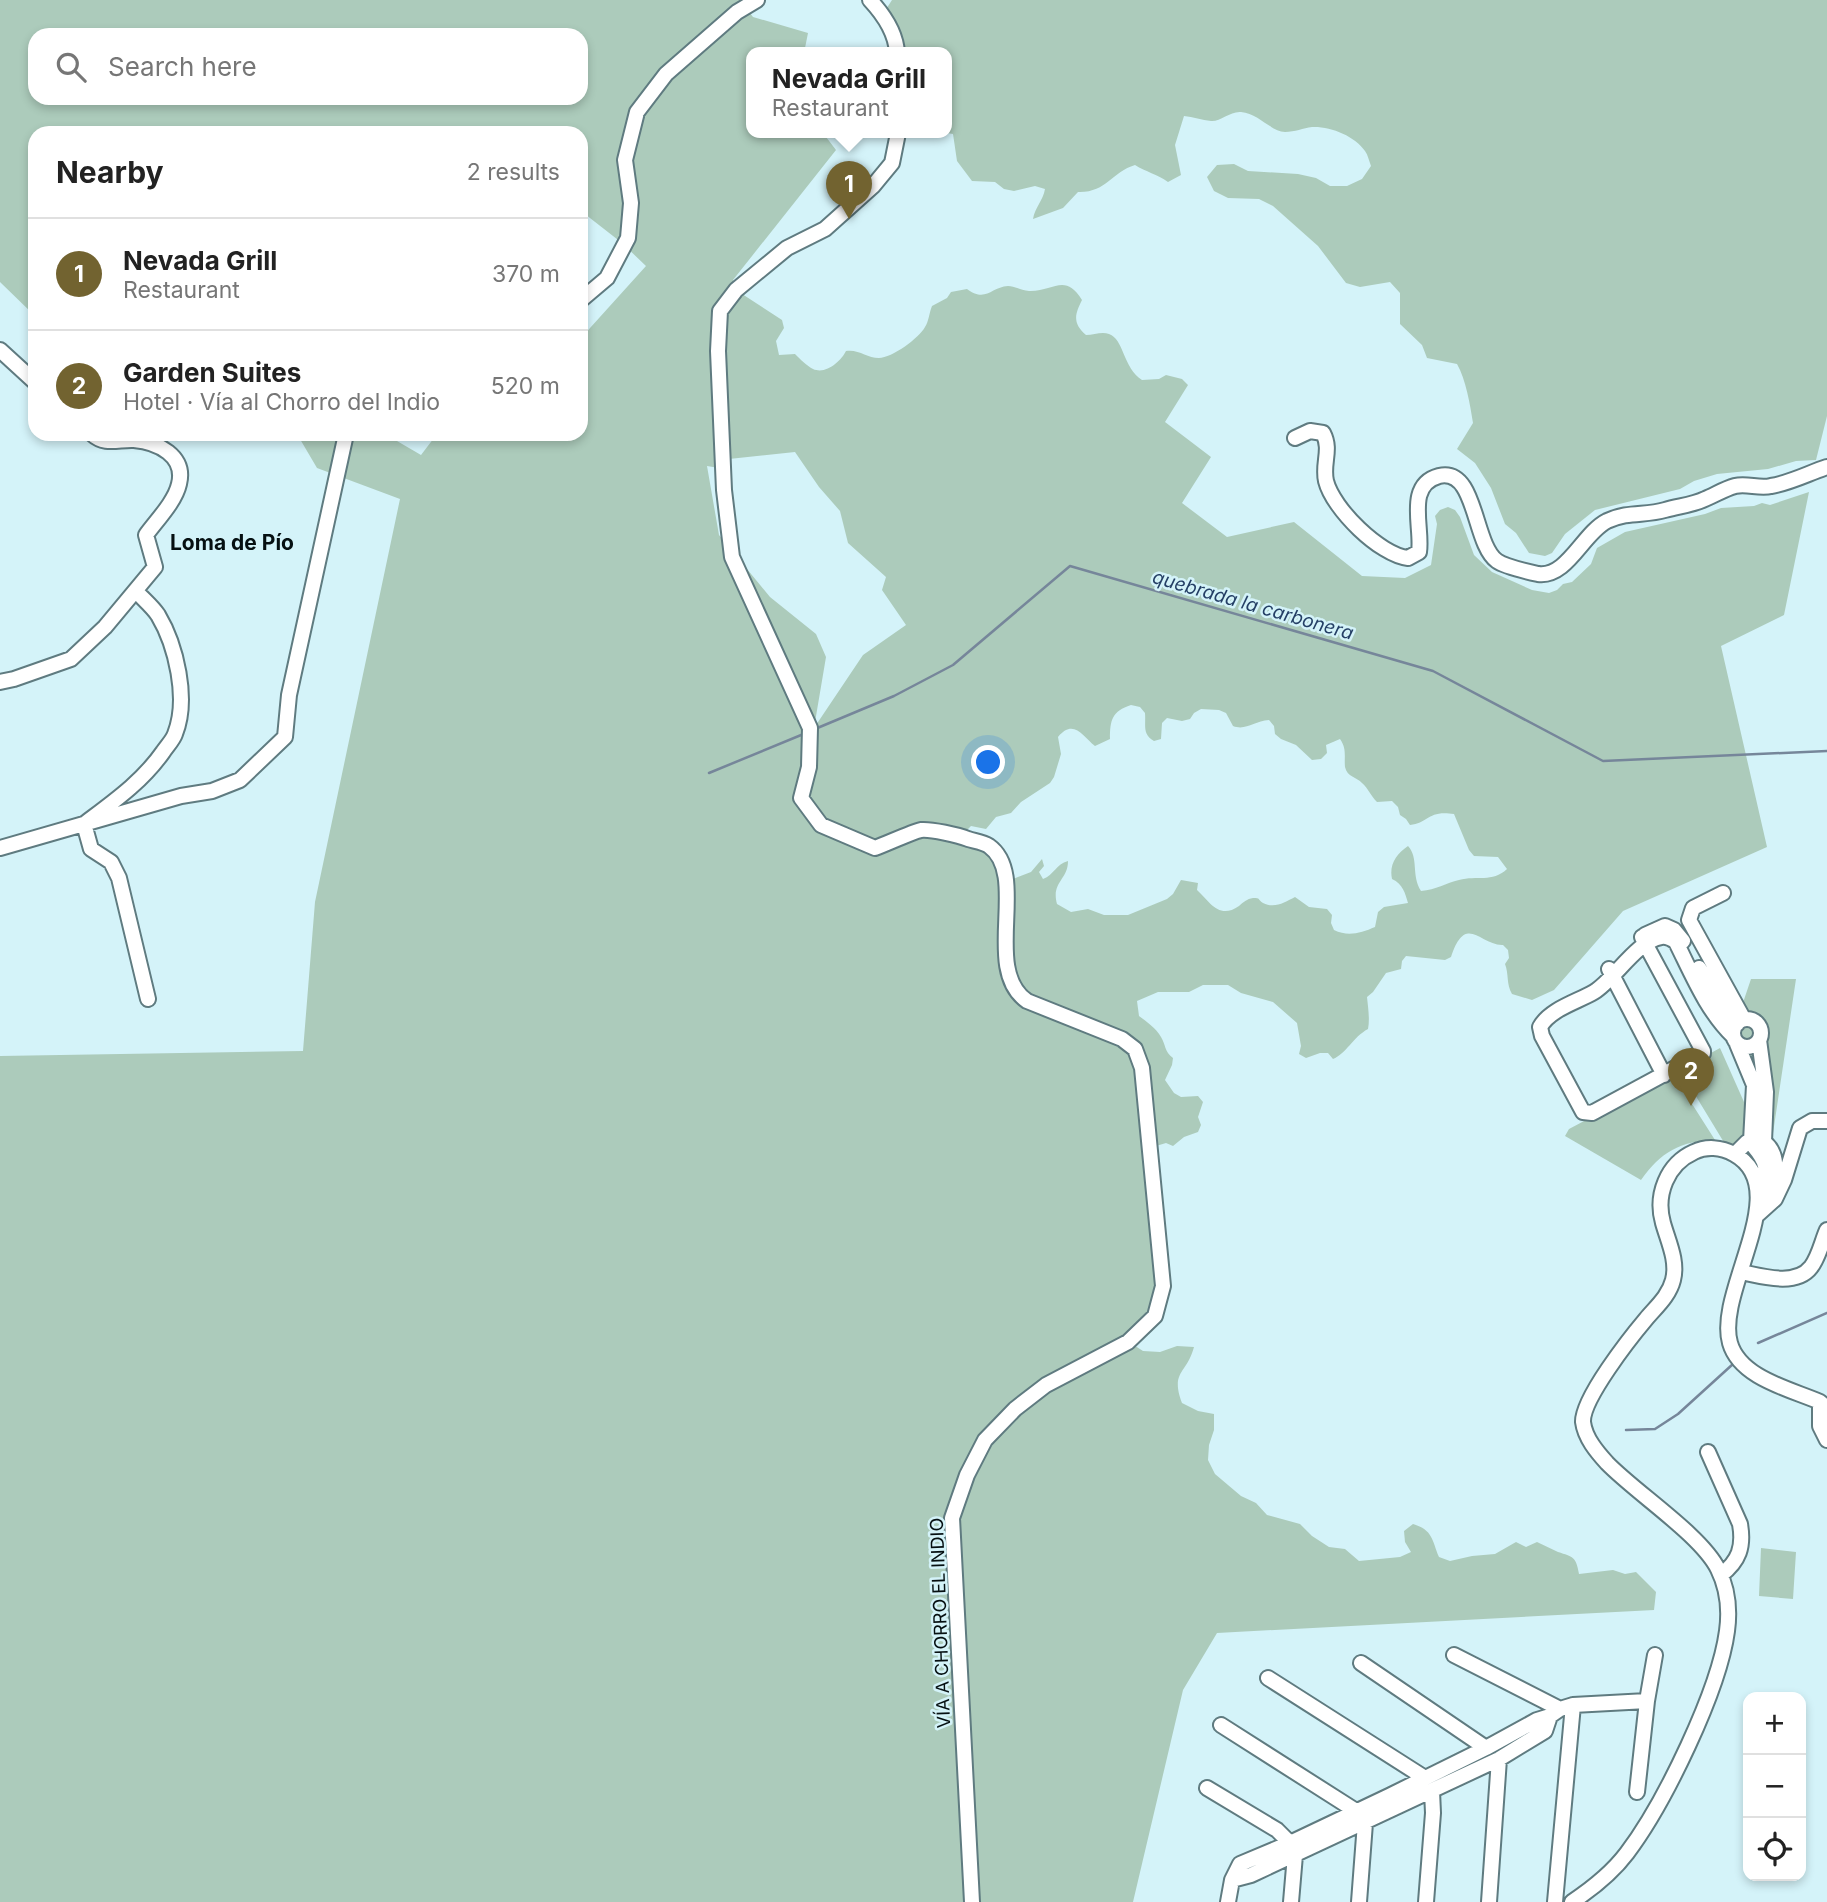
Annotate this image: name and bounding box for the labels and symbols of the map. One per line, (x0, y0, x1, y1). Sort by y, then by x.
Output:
pin: 1 (826, 161, 872, 219)
district label: Loma de Pío (170, 530, 294, 555)
water label: quebrada la carbonera (1150, 565, 1356, 645)
your location (971, 745, 1005, 779)
pin: 2 (1668, 1048, 1714, 1106)
street label: VÍA A CHORRO EL INDIO (925, 1517, 954, 1729)

